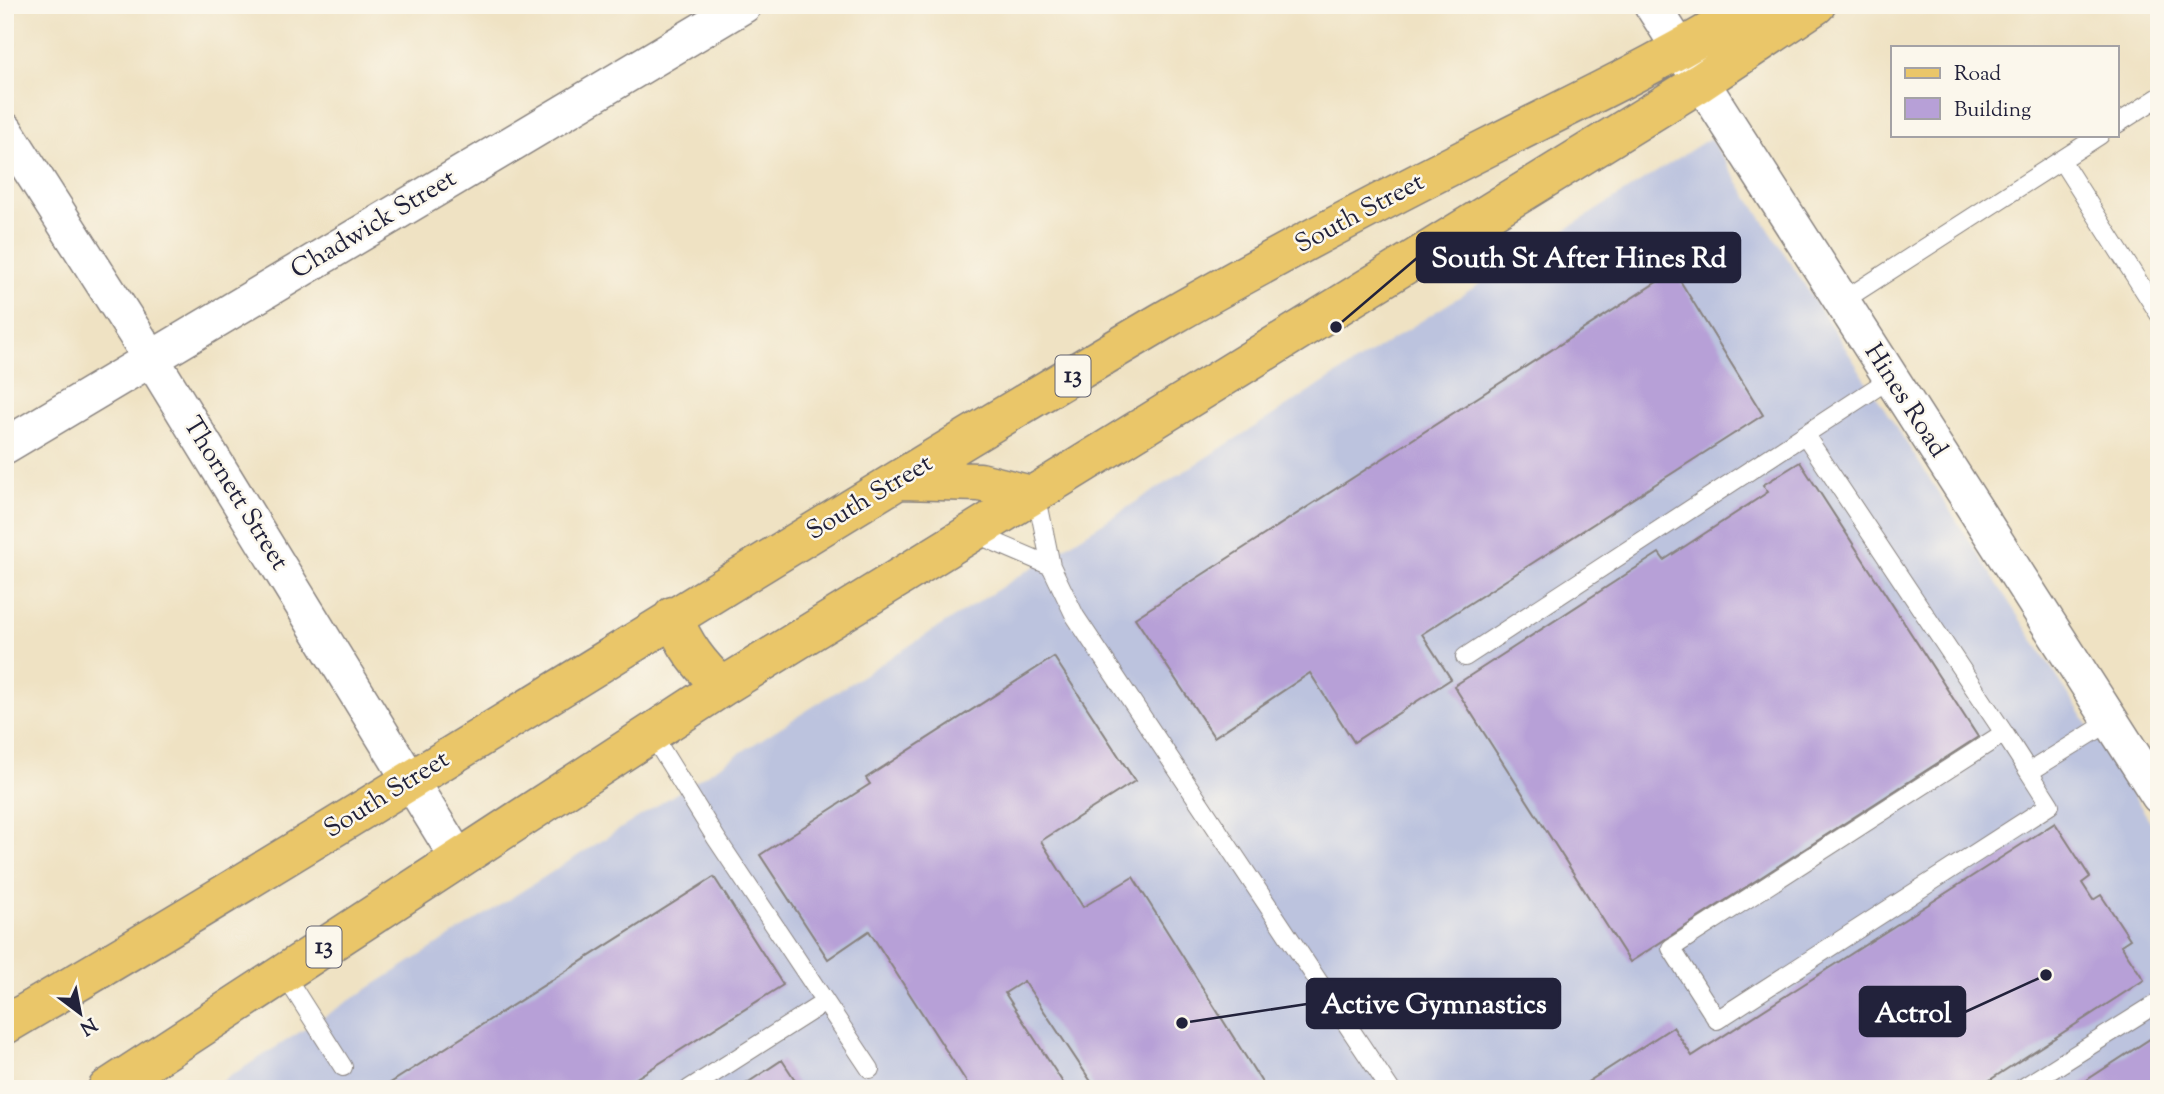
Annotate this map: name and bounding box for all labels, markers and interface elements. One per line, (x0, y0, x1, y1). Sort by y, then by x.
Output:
legend (1891, 46, 2118, 136)
text: Road (1954, 60, 2001, 90)
text: Building (1954, 96, 2031, 126)
street label: Chadwick Street (284, 161, 464, 289)
street label: South Street (1289, 164, 1431, 264)
callout: South St After Hines Rd (1417, 233, 1740, 282)
text: South St After Hines Rd (1431, 240, 1727, 280)
street label: Hines Road (1854, 337, 1956, 466)
road number: 13 (1056, 356, 1090, 396)
street label: Thornett Street (173, 410, 297, 578)
street label: South Street (800, 446, 940, 550)
street label: South Street (317, 742, 457, 848)
road number: 13 (306, 926, 342, 967)
north arrow (46, 978, 116, 1048)
callout: Active Gymnastics (1307, 979, 1560, 1028)
text: Active Gymnastics (1321, 986, 1547, 1026)
callout: Actrol (1860, 987, 1965, 1036)
text: Actrol (1875, 995, 1952, 1035)
text: N (74, 1010, 101, 1041)

